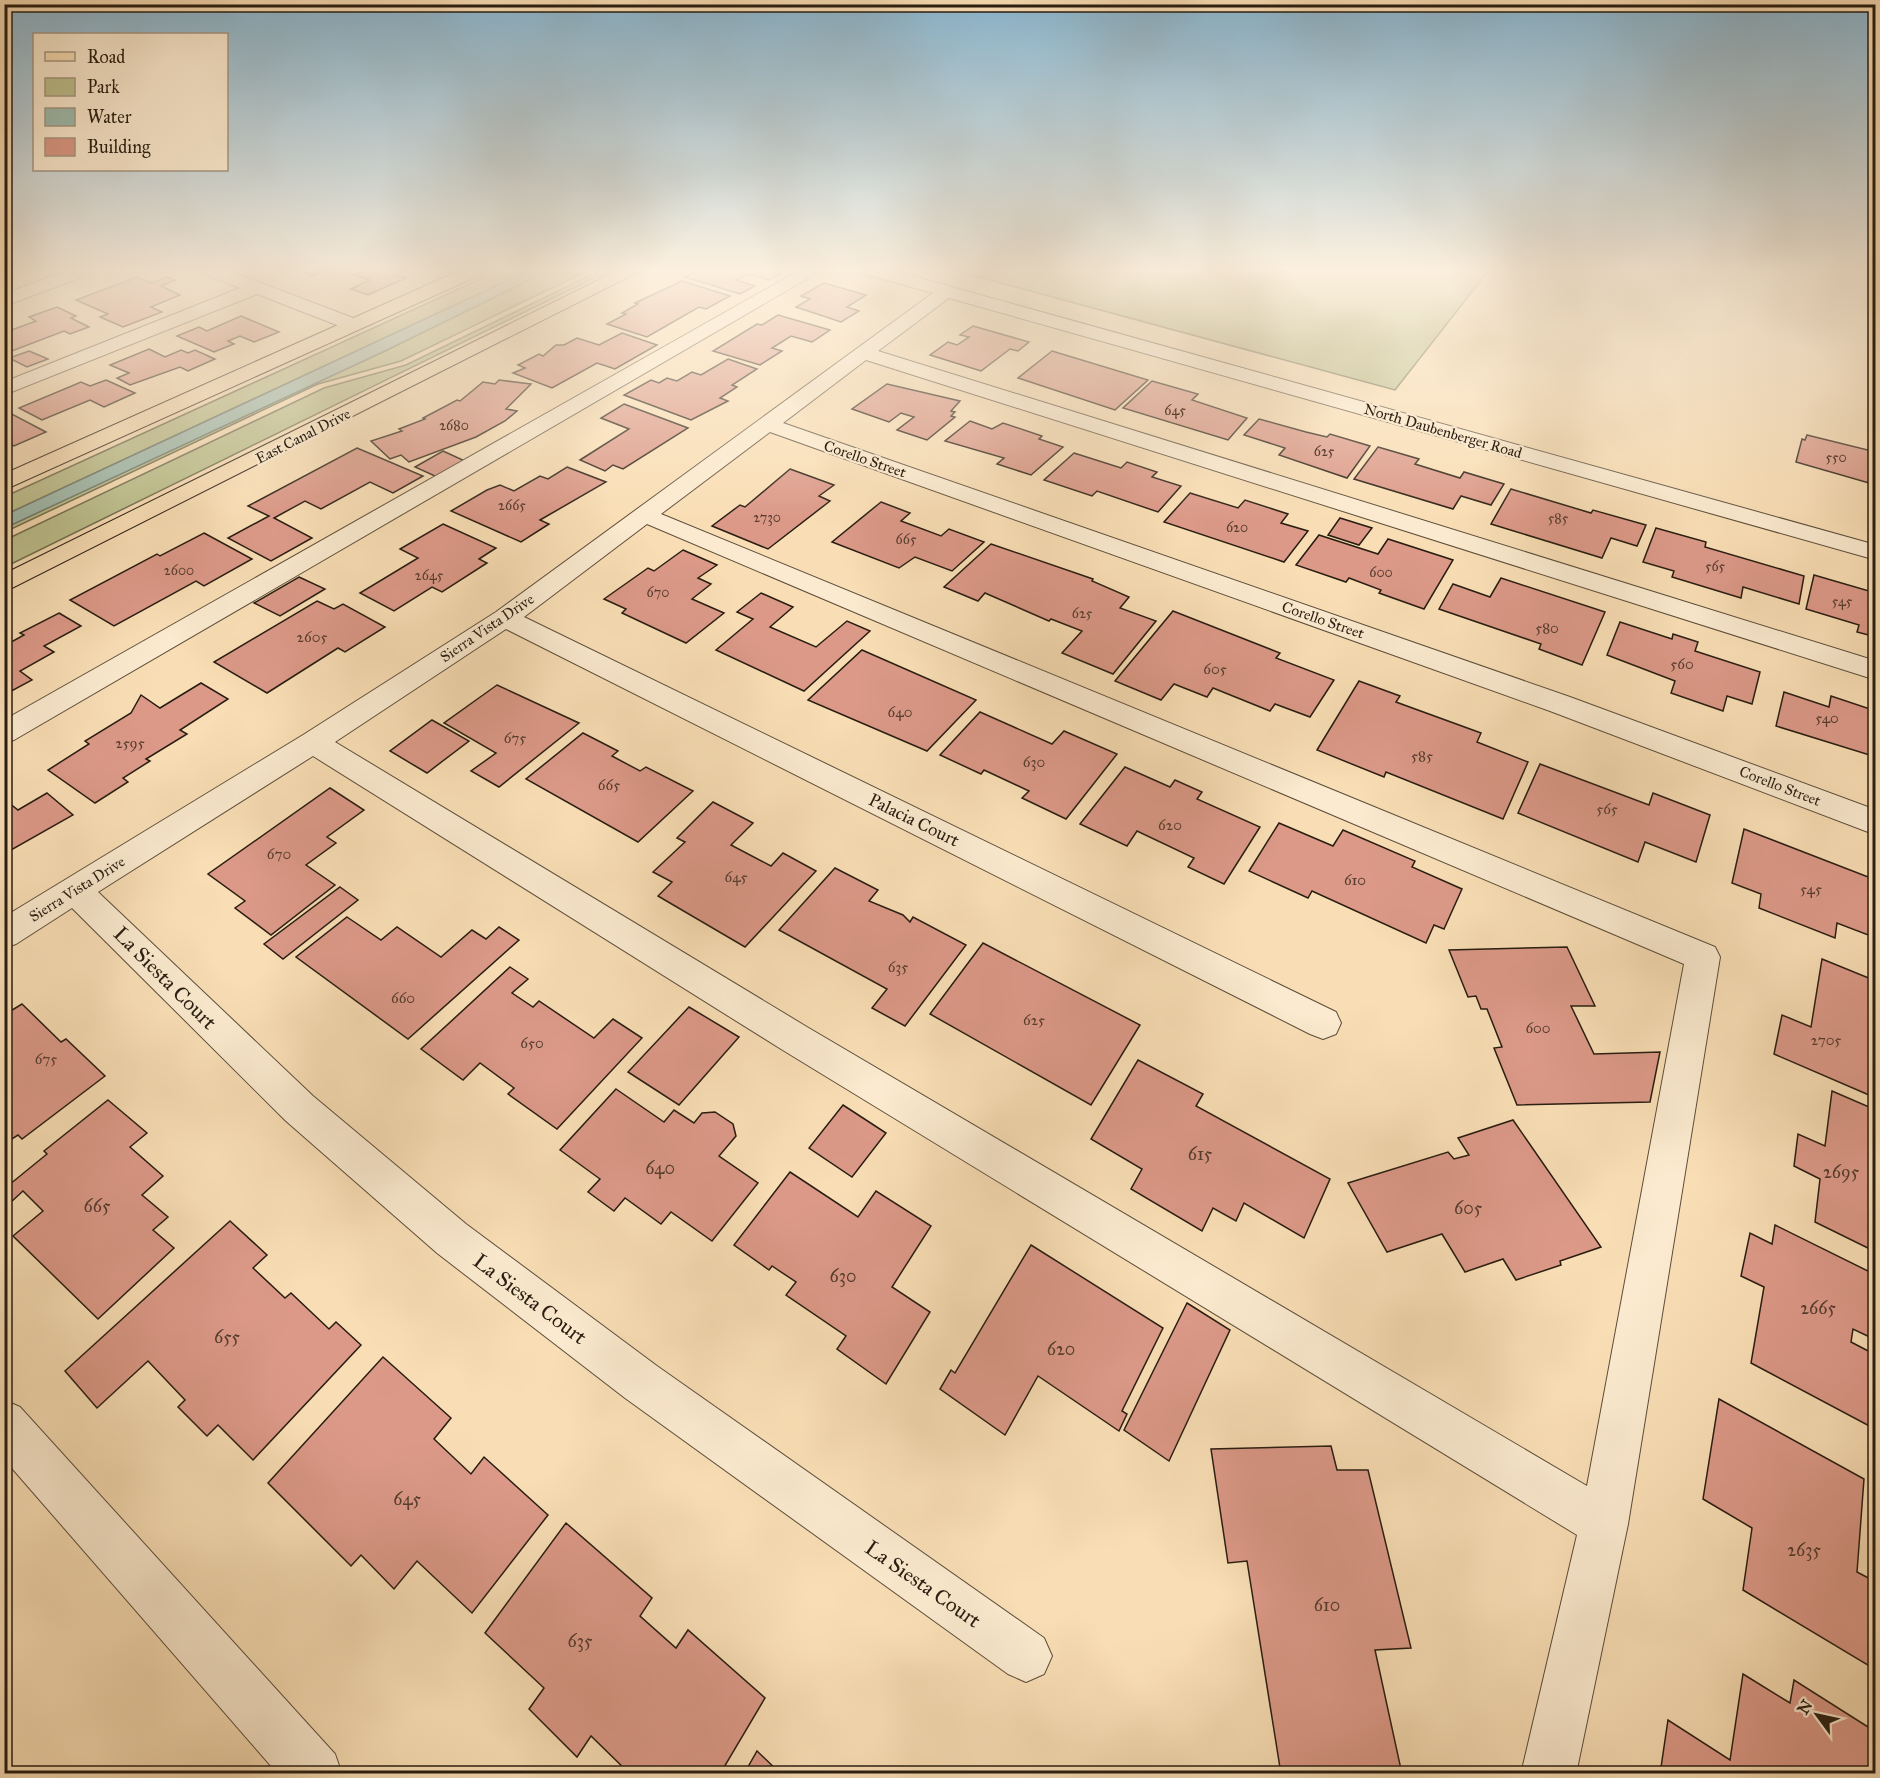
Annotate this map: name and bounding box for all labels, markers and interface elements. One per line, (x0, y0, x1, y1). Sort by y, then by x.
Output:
legend (33, 33, 228, 171)
text: Road (87, 46, 125, 68)
text: Park (87, 76, 120, 98)
text: Water (87, 106, 132, 128)
text: Building (87, 136, 151, 159)
street label: North Daubenberger Road (1362, 400, 1525, 462)
house number: 645 (1164, 402, 1186, 419)
street label: East Canal Drive (253, 404, 353, 468)
house number: 2680 (439, 417, 469, 434)
street label: Corello Street (821, 437, 909, 482)
house number: 625 (1314, 443, 1335, 460)
house number: 550 (1825, 449, 1847, 466)
house number: 2665 (498, 497, 526, 514)
house number: 2730 (753, 509, 781, 526)
house number: 585 (1548, 510, 1569, 527)
house number: 620 (1226, 519, 1248, 536)
house number: 665 (896, 531, 917, 548)
house number: 565 (1705, 558, 1726, 575)
house number: 2600 (164, 562, 194, 579)
house number: 600 (1369, 564, 1393, 581)
house number: 2645 (415, 567, 444, 584)
house number: 670 (647, 584, 669, 601)
street label: Sierra Vista Drive (437, 590, 537, 666)
house number: 545 (1832, 593, 1853, 610)
street label: Corello Street (1279, 598, 1367, 643)
house number: 625 (1072, 605, 1093, 622)
house number: 580 (1535, 619, 1559, 637)
house number: 2605 (297, 628, 327, 646)
house number: 560 (1670, 655, 1694, 673)
house number: 605 (1203, 660, 1227, 678)
house number: 640 (888, 703, 912, 721)
house number: 540 (1815, 709, 1839, 727)
house number: 675 (504, 729, 526, 747)
house number: 2595 (115, 734, 145, 752)
house number: 585 (1411, 747, 1433, 765)
house number: 630 (1023, 753, 1045, 771)
street label: Corello Street (1737, 762, 1824, 810)
house number: 665 (598, 776, 620, 794)
street label: Palacia Court (865, 789, 964, 852)
house number: 565 (1596, 800, 1618, 818)
house number: 620 (1158, 816, 1182, 834)
house number: 670 (267, 845, 291, 863)
street label: Sierra Vista Drive (26, 852, 128, 926)
house number: 645 (724, 868, 748, 886)
house number: 610 (1344, 871, 1366, 889)
house number: 545 (1800, 880, 1822, 898)
street label: La Siesta Court (108, 921, 222, 1035)
house number: 635 (888, 958, 908, 976)
house number: 660 (391, 989, 415, 1007)
house number: 625 (1023, 1011, 1045, 1029)
house number: 600 (1525, 1019, 1551, 1037)
house number: 2705 (1811, 1031, 1841, 1049)
house number: 650 (520, 1034, 544, 1052)
house number: 675 (35, 1050, 57, 1068)
house number: 615 (1188, 1143, 1213, 1165)
house number: 640 (645, 1157, 675, 1179)
house number: 2695 (1823, 1161, 1860, 1183)
house number: 665 (84, 1195, 111, 1217)
house number: 605 (1454, 1197, 1483, 1219)
street label: La Siesta Court (468, 1248, 592, 1350)
house number: 630 (830, 1265, 856, 1287)
house number: 2665 (1800, 1297, 1836, 1319)
house number: 655 (214, 1326, 241, 1348)
house number: 620 (1047, 1338, 1075, 1360)
house number: 645 (393, 1488, 421, 1510)
street label: La Siesta Court (860, 1535, 986, 1634)
house number: 2635 (1787, 1539, 1821, 1561)
house number: 610 (1314, 1594, 1340, 1616)
house number: 635 (568, 1630, 593, 1652)
north arrow (1787, 1685, 1847, 1745)
text: N (1793, 1696, 1817, 1718)

